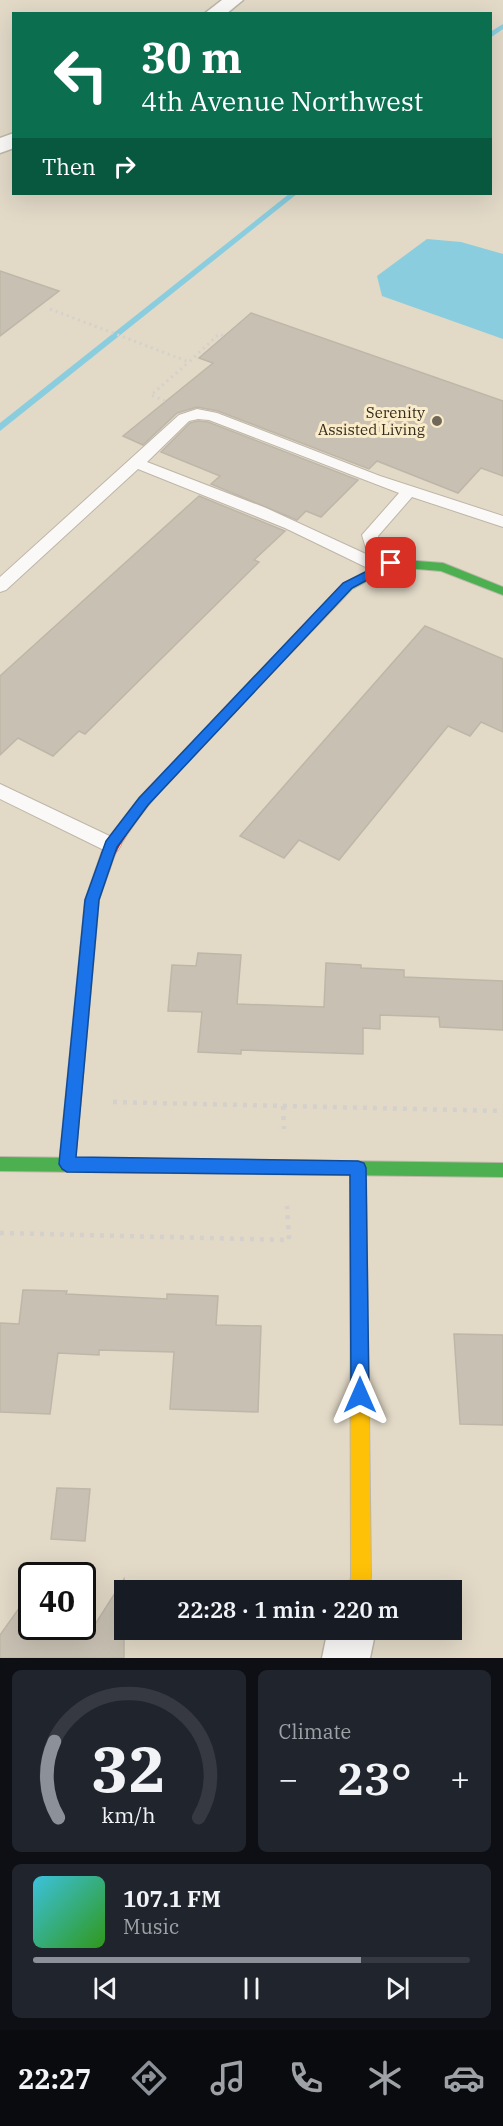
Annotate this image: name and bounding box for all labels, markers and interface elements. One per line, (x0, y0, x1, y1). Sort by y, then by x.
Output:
text: 30 m (141, 30, 242, 85)
icon: left (42, 36, 120, 114)
text: 4th Avenue Northwest (141, 83, 423, 118)
icon: right (108, 150, 141, 183)
text: Then (42, 152, 96, 181)
place label: Serenity Assisted Living (318, 403, 425, 439)
marker: Serenity Assisted Living (430, 414, 444, 428)
pin (365, 537, 416, 588)
icon: arrive (374, 546, 407, 579)
position arrow (328, 1363, 392, 1427)
speed limit sign: 40 (18, 1562, 96, 1640)
text: 22:28 · 1 min · 220 m (177, 1595, 399, 1624)
text: Climate (279, 1718, 351, 1745)
text: 32 (91, 1728, 166, 1809)
text: 23° (337, 1749, 412, 1807)
text: − (279, 1757, 298, 1800)
text: + (450, 1757, 470, 1800)
text: km/h (102, 1801, 156, 1829)
text: 107.1 FM (123, 1884, 221, 1913)
text: Music (123, 1913, 179, 1940)
icon: previous (89, 1972, 122, 2005)
icon: pause (235, 1972, 268, 2005)
icon: next (381, 1972, 414, 2005)
icon: directions (128, 2057, 170, 2099)
icon: music (207, 2057, 249, 2099)
icon: phone (285, 2057, 327, 2099)
icon: climate (364, 2057, 406, 2099)
icon: car (443, 2057, 485, 2099)
text: 22:27 (18, 2061, 91, 2096)

